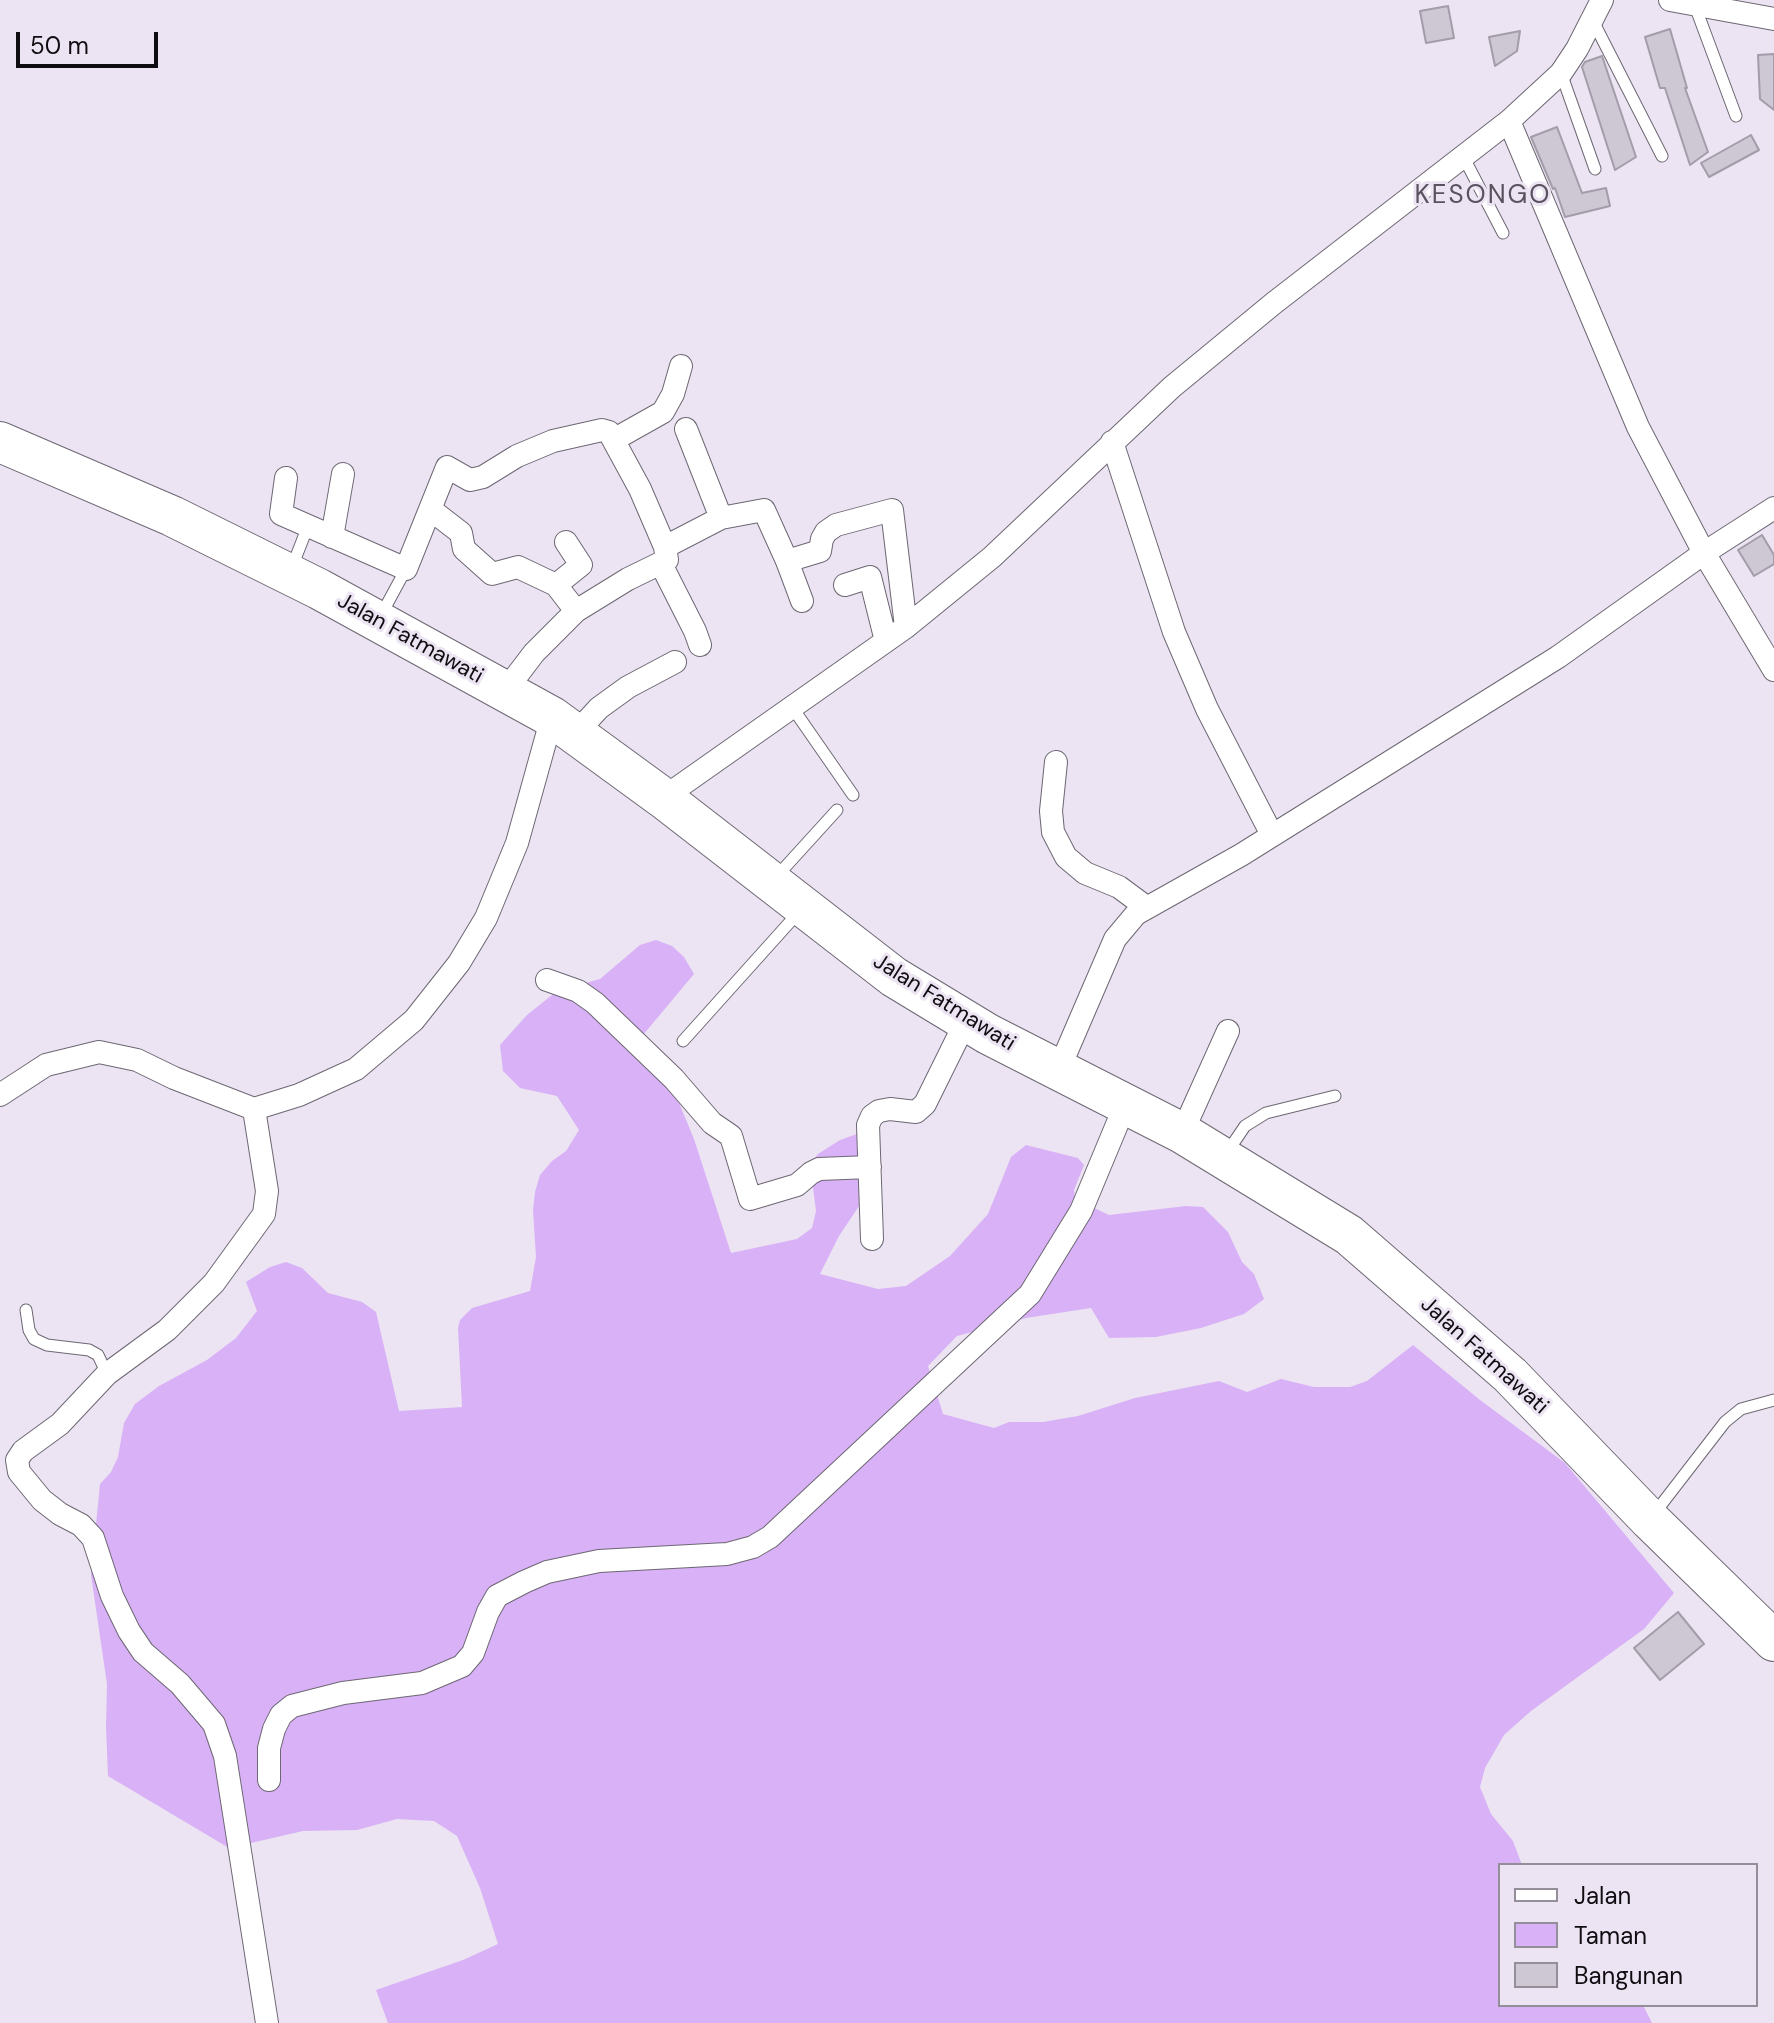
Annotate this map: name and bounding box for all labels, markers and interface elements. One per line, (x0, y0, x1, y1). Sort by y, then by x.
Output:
scale bar (20, 16, 162, 66)
text: 50 m (30, 30, 89, 61)
district label: KESONGO (1415, 180, 1551, 212)
street label: Jalan Fatmawati (332, 588, 488, 690)
street label: Jalan Fatmawati (868, 949, 1020, 1057)
street label: Jalan Fatmawati (1415, 1292, 1553, 1420)
legend (1498, 1863, 1758, 2007)
text: Jalan (1574, 1880, 1631, 1911)
text: Taman (1574, 1920, 1647, 1951)
text: Bangunan (1574, 1960, 1683, 1991)

